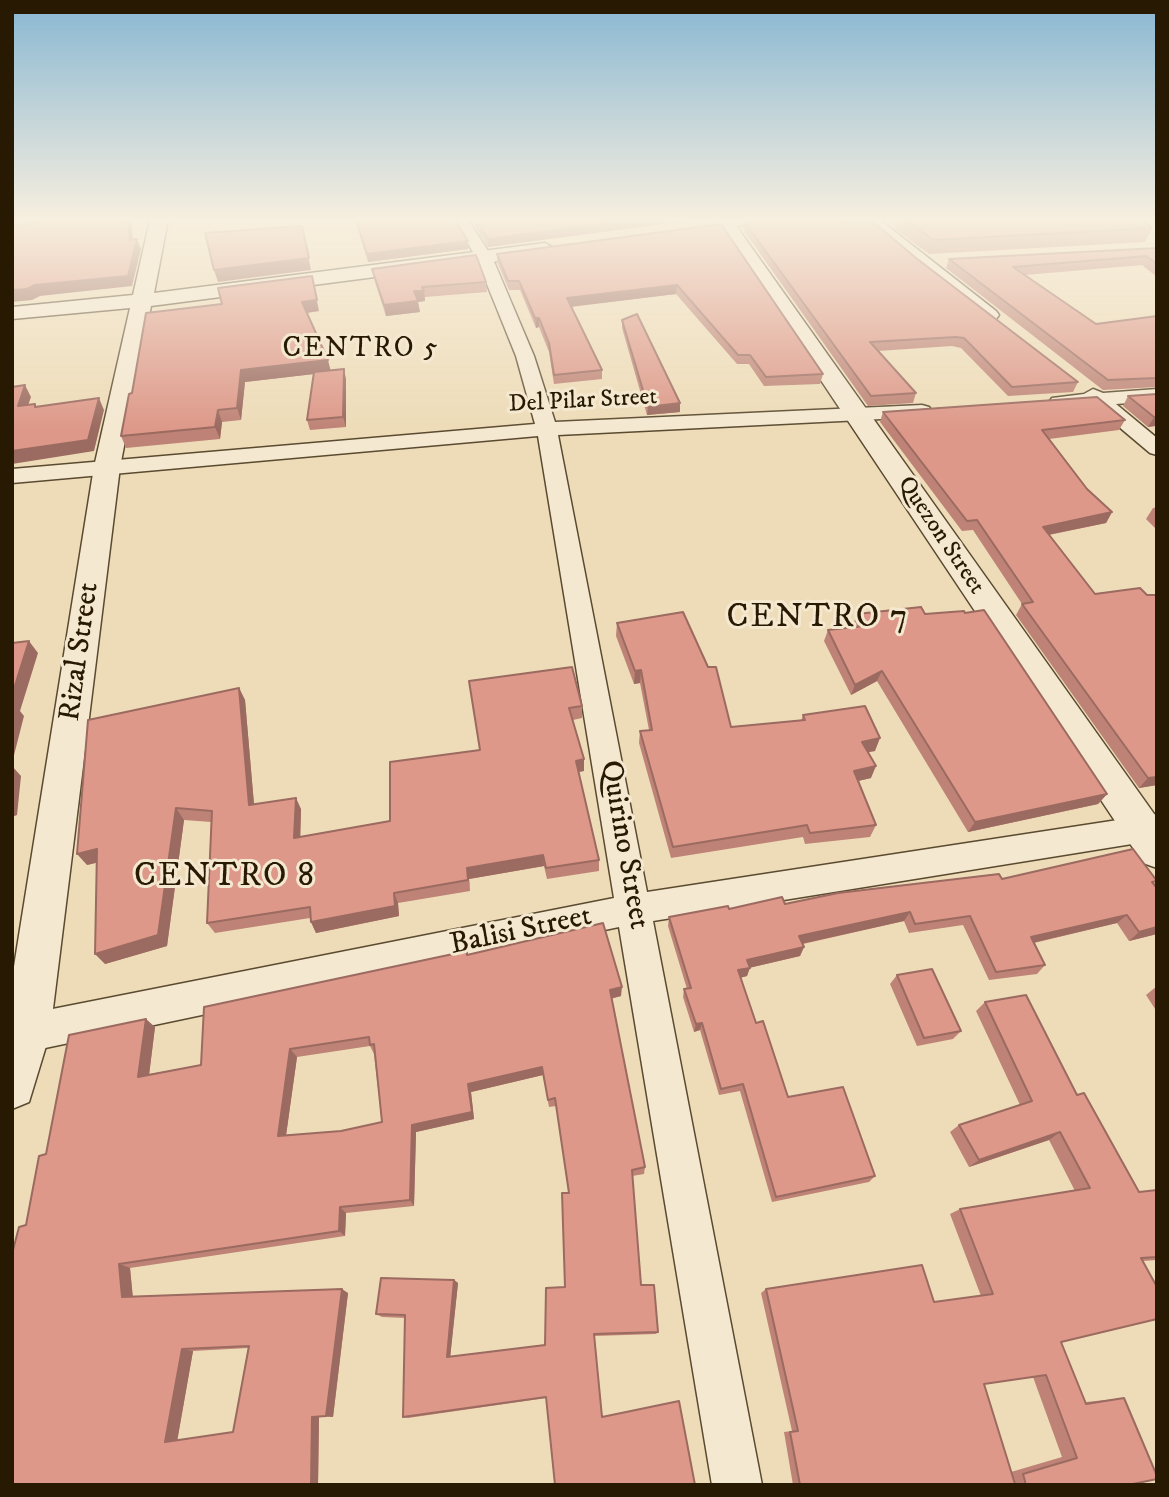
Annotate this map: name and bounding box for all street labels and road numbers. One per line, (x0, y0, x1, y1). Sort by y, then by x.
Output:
street label: Del Pilar Street (508, 384, 658, 420)
street label: Quezon Street (890, 472, 990, 600)
street label: Rizal Street (53, 580, 109, 724)
street label: Quirino Street (590, 758, 656, 932)
street label: Balisi Street (447, 899, 595, 965)

